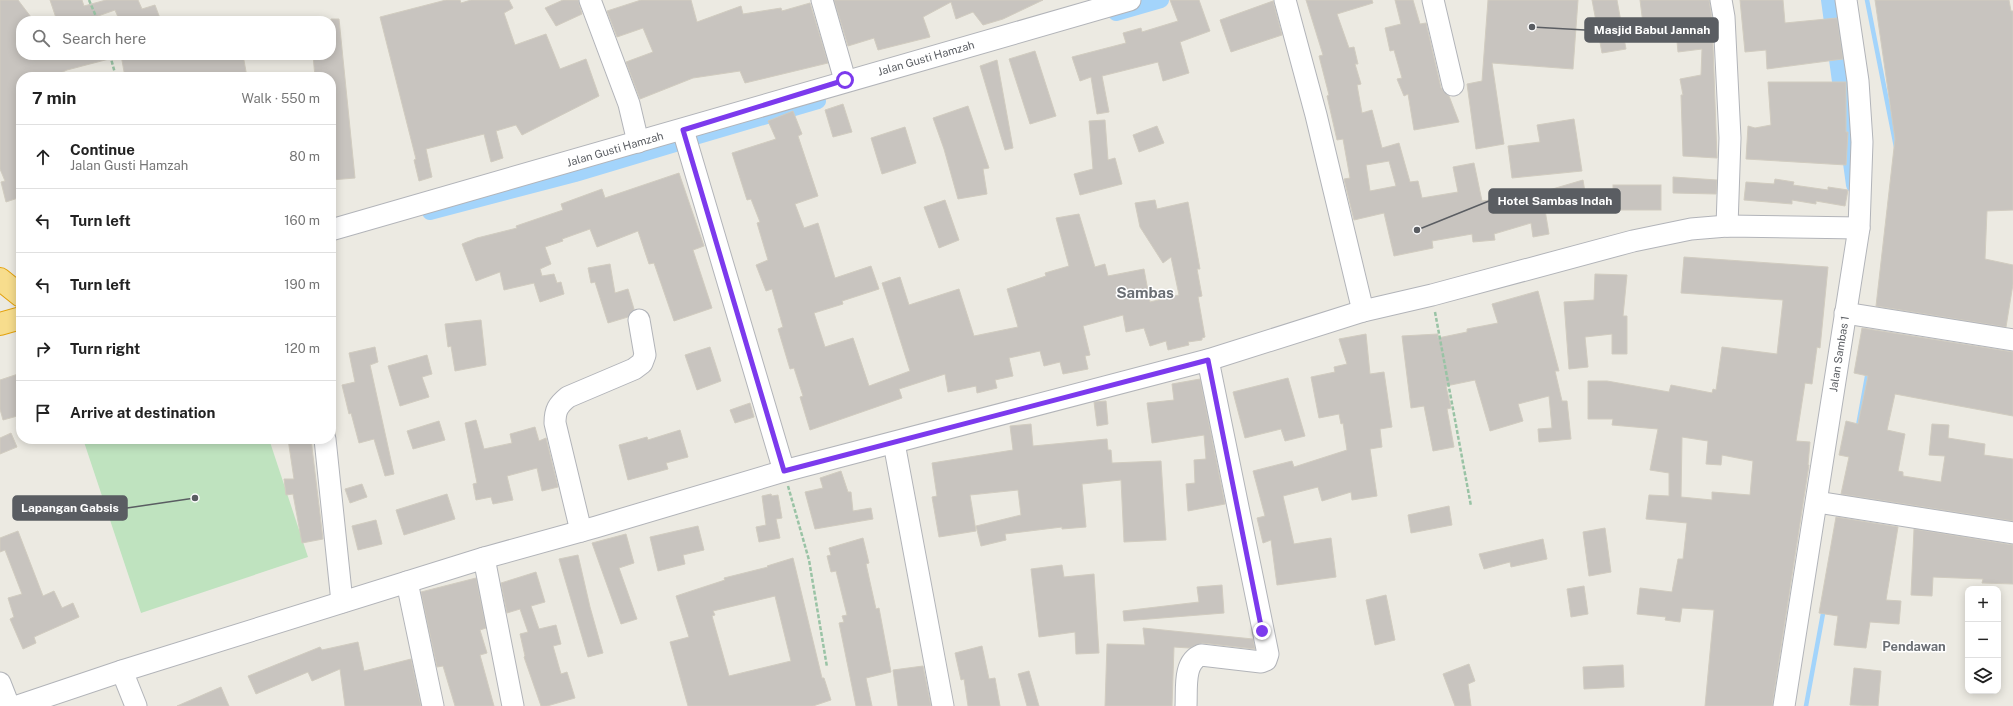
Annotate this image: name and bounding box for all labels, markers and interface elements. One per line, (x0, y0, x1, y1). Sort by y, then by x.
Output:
search box (16, 16, 336, 60)
callout: Masjid Babul Jannah (1585, 18, 1718, 42)
text: Masjid Babul Jannah (1594, 23, 1710, 37)
icon: search (30, 27, 52, 49)
text: Search here (62, 30, 146, 47)
street label: Jalan Gusti Hamzah (876, 38, 976, 78)
route start (836, 71, 854, 89)
text: 7 min (32, 88, 76, 108)
text: Walk · 550 m (242, 91, 320, 106)
street label: Jalan Gusti Hamzah (565, 129, 665, 169)
text: Continue (70, 141, 135, 158)
icon: ahead (32, 146, 54, 168)
text: 80 m (289, 149, 320, 164)
text: Jalan Gusti Hamzah (70, 158, 188, 173)
callout: Hotel Sambas Indah (1489, 189, 1620, 213)
text: Hotel Sambas Indah (1498, 194, 1612, 208)
icon: left (32, 210, 54, 232)
text: Turn left (70, 212, 131, 229)
text: 160 m (284, 213, 320, 228)
icon: left (32, 274, 54, 296)
text: Turn left (70, 276, 131, 293)
text: 190 m (284, 277, 320, 292)
district label: Sambas (1116, 284, 1174, 301)
street label: Jalan Sambas 1 (1827, 315, 1851, 393)
icon: right (32, 338, 54, 360)
text: Turn right (70, 340, 140, 357)
text: 120 m (285, 341, 320, 356)
icon: arrive (32, 402, 54, 424)
text: Arrive at destination (70, 404, 215, 421)
callout: Lapangan Gabsis (13, 496, 127, 520)
text: Lapangan Gabsis (21, 501, 119, 515)
map controls (1965, 586, 2001, 694)
button: + (1965, 586, 2001, 622)
route end (1253, 622, 1271, 640)
button: − (1965, 622, 2001, 658)
district label: Pendawan (1882, 639, 1946, 654)
button: layers (1965, 658, 2001, 694)

